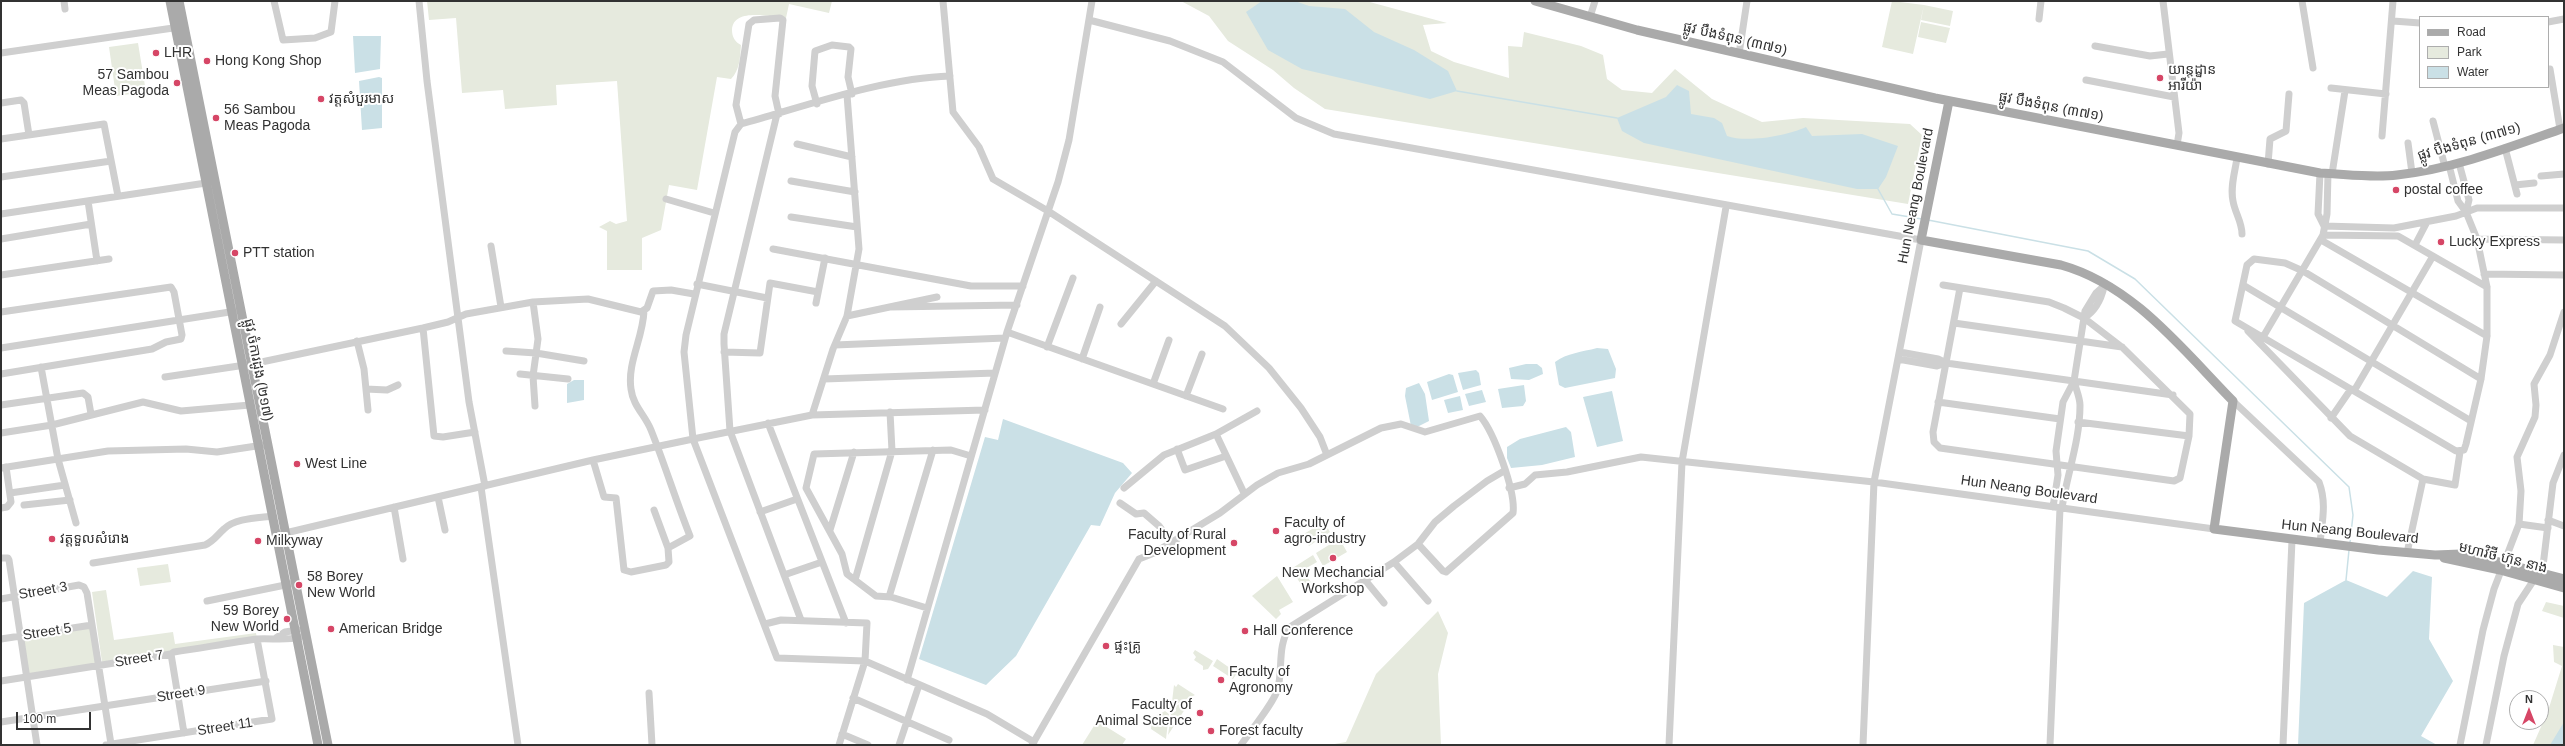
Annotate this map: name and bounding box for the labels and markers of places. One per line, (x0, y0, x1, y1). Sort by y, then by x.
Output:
place label: LHR (164, 45, 192, 61)
marker: LHR (151, 48, 161, 58)
place label: Hong Kong Shop (215, 53, 322, 69)
marker: Hong Kong Shop (202, 56, 212, 66)
place label: យាន្ដដ្ឋាន អារីយ៉ា (2168, 62, 2216, 94)
place label: 57 Sambou Meas Pagoda (83, 67, 169, 100)
marker: យាន្ដដ្ឋាន អារីយ៉ា (2155, 73, 2165, 83)
marker: 57 Sambou Meas Pagoda (172, 78, 182, 88)
place label: វត្តសំបួរមាស (329, 91, 394, 107)
marker: វត្តសំបួរមាស (316, 94, 326, 104)
place label: 56 Sambou Meas Pagoda (224, 102, 310, 134)
marker: 56 Sambou Meas Pagoda (211, 113, 221, 123)
place label: postal coffee (2404, 182, 2483, 198)
marker: postal coffee (2391, 185, 2401, 195)
place label: Lucky Express (2449, 234, 2540, 250)
marker: Lucky Express (2436, 237, 2446, 247)
place label: PTT station (243, 245, 315, 261)
marker: PTT station (230, 248, 240, 258)
place label: West Line (305, 456, 367, 472)
marker: West Line (292, 459, 302, 469)
place label: Faculty of agro-industry (1284, 515, 1366, 548)
marker: Faculty of agro-industry (1271, 526, 1281, 536)
place label: Faculty of Rural Development (1128, 527, 1226, 560)
place label: វត្តទួលសំរោង (60, 531, 129, 547)
place label: Milkyway (266, 533, 323, 549)
marker: វត្តទួលសំរោង (47, 534, 57, 544)
marker: Milkyway (253, 536, 263, 546)
marker: Faculty of Rural Development (1229, 538, 1239, 548)
marker: New Mechancial Workshop (1328, 553, 1338, 563)
place label: New Mechancial Workshop (1282, 565, 1384, 598)
place label: 58 Borey New World (307, 569, 375, 602)
marker: 58 Borey New World (294, 580, 304, 590)
place label: 59 Borey New World (211, 603, 279, 636)
marker: 59 Borey New World (282, 614, 292, 624)
place label: American Bridge (339, 621, 442, 637)
place label: Hall Conference (1253, 623, 1353, 639)
marker: American Bridge (326, 624, 336, 634)
marker: Hall Conference (1240, 626, 1250, 636)
place label: ផ្ទះគ្រូ (1114, 638, 1141, 654)
marker: ផ្ទះគ្រូ (1101, 641, 1111, 651)
place label: Faculty of Agronomy (1229, 664, 1293, 696)
marker: Faculty of Agronomy (1216, 675, 1226, 685)
place label: Faculty of Animal Science (1096, 697, 1192, 730)
marker: Faculty of Animal Science (1195, 708, 1205, 718)
place label: Forest faculty (1219, 723, 1303, 739)
marker: Forest faculty (1206, 726, 1216, 736)

